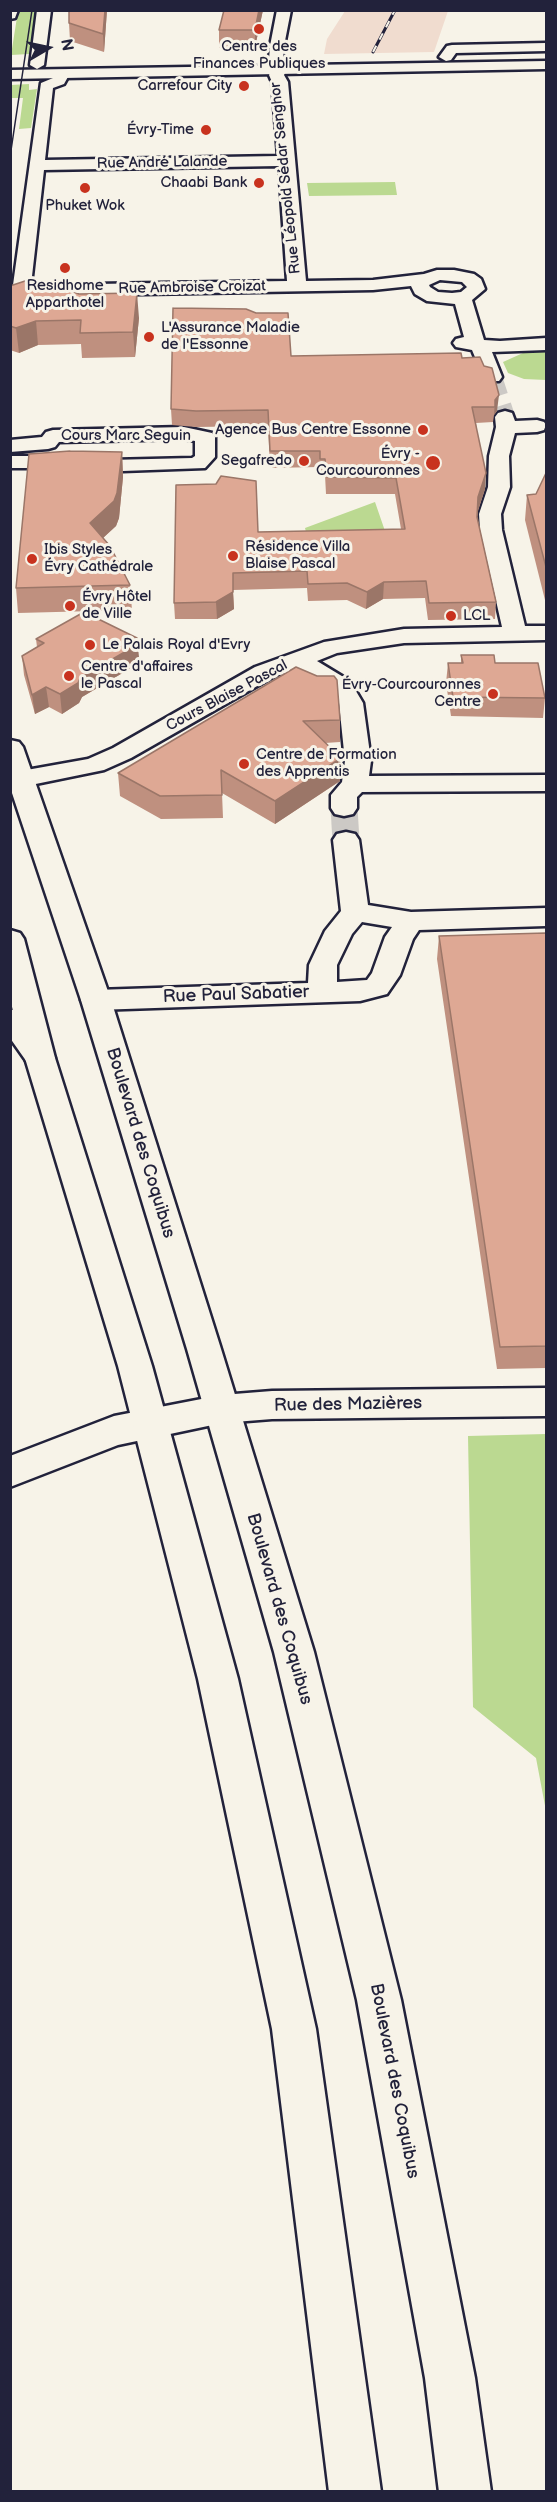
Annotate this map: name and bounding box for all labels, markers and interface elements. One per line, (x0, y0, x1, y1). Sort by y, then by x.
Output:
north arrow (18, 18, 78, 78)
marker: Centre des Finances Publiques (252, 22, 266, 36)
text: N (56, 38, 77, 53)
place label: Centre des Finances Publiques (193, 38, 325, 73)
place label: Carrefour City (138, 77, 232, 95)
marker: Carrefour City (237, 79, 251, 93)
street label: Rue Léopold Sédar Senghor (267, 81, 305, 275)
place label: Évry-Time (127, 121, 194, 139)
marker: Évry-Time (199, 123, 213, 137)
street label: Rue André Lalande (96, 153, 228, 173)
place label: Chaabi Bank (160, 174, 247, 192)
marker: Chaabi Bank (252, 176, 266, 190)
marker: Phuket Wok (78, 181, 92, 195)
place label: Phuket Wok (45, 197, 125, 215)
marker: Residhome Apparthotel (58, 261, 72, 275)
place label: Residhome Apparthotel (26, 277, 104, 312)
street label: Rue Ambroise Croizat (118, 278, 266, 298)
place label: L'Assurance Maladie de l'Essonne (161, 319, 300, 354)
marker: L'Assurance Maladie de l'Essonne (142, 330, 156, 344)
place label: Agence Bus Centre Essonne (215, 421, 411, 439)
marker: Agence Bus Centre Essonne (416, 423, 430, 437)
street label: Cours Marc Seguin (61, 427, 191, 445)
place label: Évry - Courcouronnes (316, 445, 420, 480)
place label: Segafredo (221, 452, 292, 470)
marker: Segafredo (297, 454, 311, 468)
marker: Évry - Courcouronnes (424, 454, 442, 472)
place label: Résidence Villa Blaise Pascal (245, 538, 350, 573)
place label: Ibis Styles Évry Cathédrale (44, 541, 153, 576)
marker: Résidence Villa Blaise Pascal (226, 549, 240, 563)
marker: Ibis Styles Évry Cathédrale (25, 552, 39, 566)
place label: Évry Hôtel de Ville (82, 588, 151, 623)
marker: Évry Hôtel de Ville (63, 599, 77, 613)
place label: LCL (463, 607, 490, 625)
marker: LCL (444, 609, 458, 623)
place label: Le Palais Royal d'Evry (102, 636, 250, 654)
marker: Le Palais Royal d'Evry (83, 638, 97, 652)
street label: Cours Blaise Pascal (163, 656, 291, 736)
place label: Centre d'affaires le Pascal (81, 658, 193, 693)
marker: Centre d'affaires le Pascal (62, 669, 76, 683)
place label: Évry-Courcouronnes Centre (342, 676, 481, 711)
marker: Évry-Courcouronnes Centre (486, 687, 500, 701)
place label: Centre de Formation des Apprentis (256, 746, 397, 781)
marker: Centre de Formation des Apprentis (237, 757, 251, 771)
street label: Rue Paul Sabatier (162, 982, 310, 1008)
street label: Boulevard des Coquibus (101, 1045, 179, 1241)
street label: Rue des Mazières (274, 1393, 422, 1417)
street label: Boulevard des Coquibus (241, 1511, 317, 1707)
street label: Boulevard des Coquibus (364, 1982, 424, 2180)

